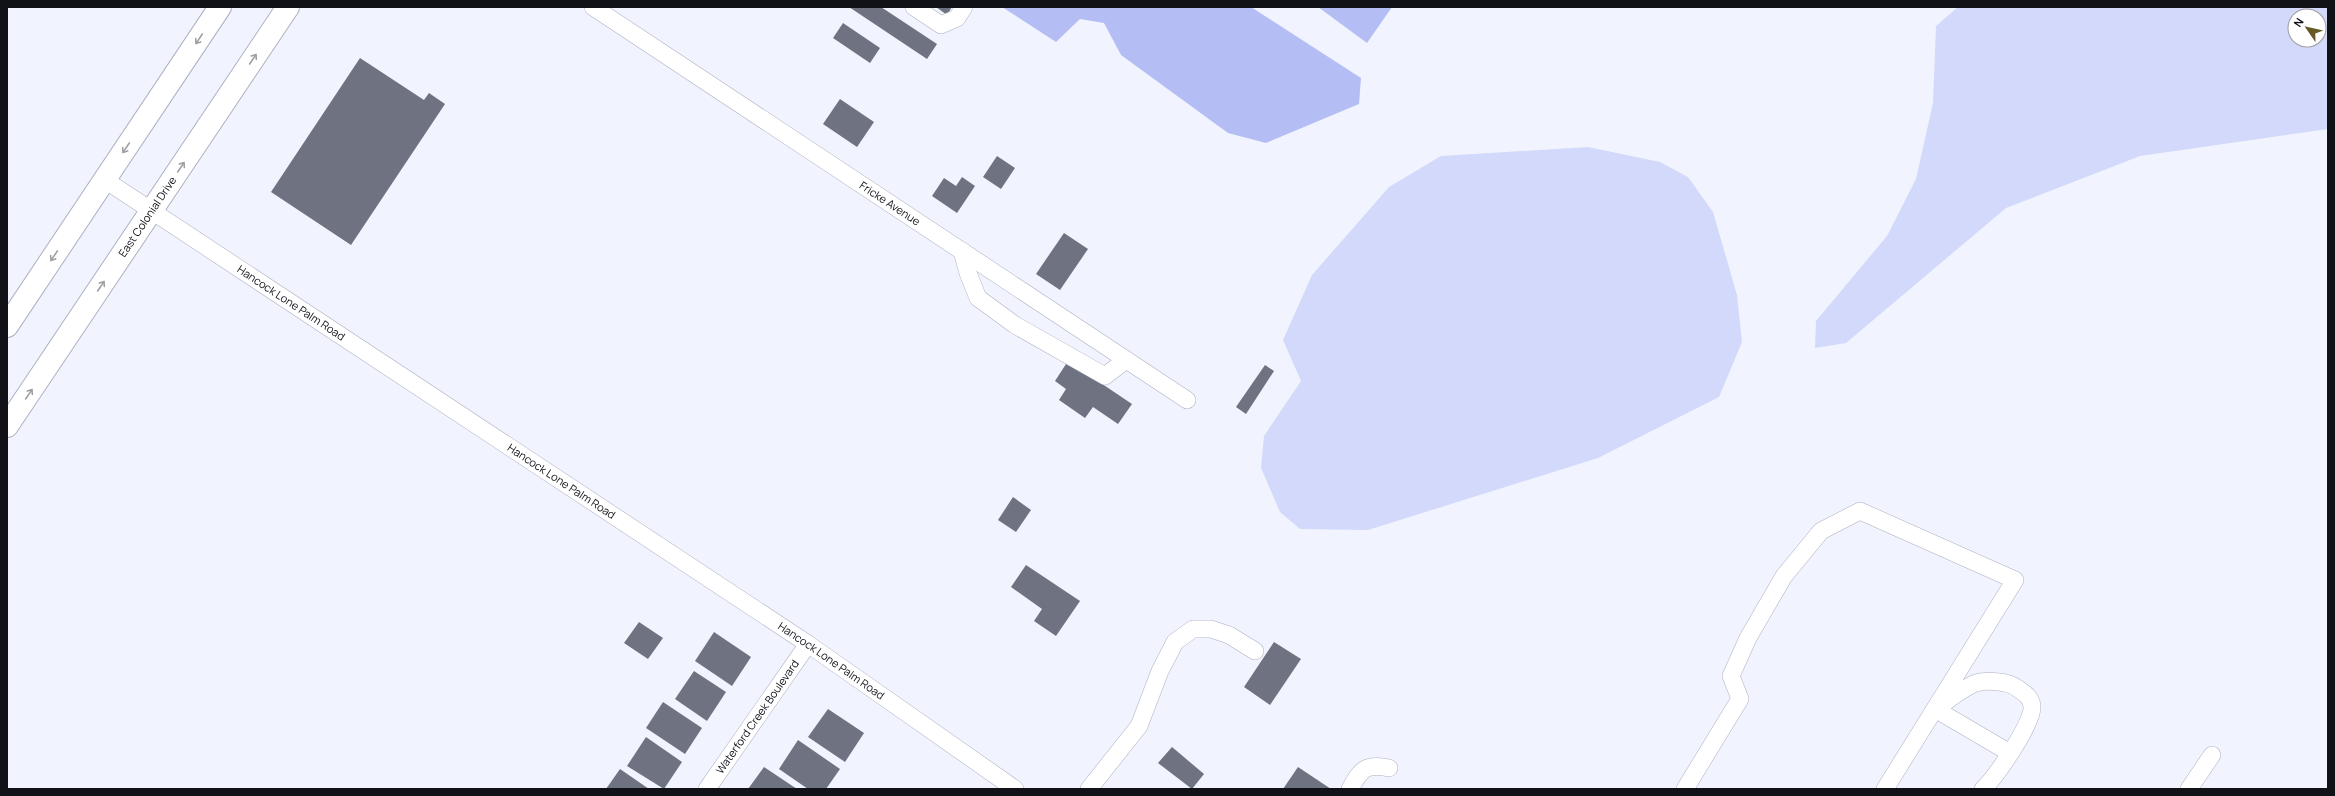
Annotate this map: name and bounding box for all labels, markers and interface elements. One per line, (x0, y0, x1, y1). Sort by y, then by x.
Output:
north arrow (2287, 8, 2327, 48)
text: N (2290, 15, 2307, 30)
one-way arrow (195, 34, 203, 45)
one-way arrow (249, 54, 257, 65)
one-way arrow (122, 142, 131, 153)
one-way arrow (177, 162, 185, 173)
street label: East Colonial Drive (115, 173, 180, 260)
street label: Fricke Avenue (857, 177, 924, 229)
one-way arrow (50, 250, 58, 261)
street label: Hancock Lone Palm Road (235, 261, 348, 343)
one-way arrow (97, 280, 105, 291)
one-way arrow (25, 388, 33, 399)
street label: Hancock Lone Palm Road (505, 440, 619, 522)
street label: Hancock Lone Palm Road (775, 618, 888, 702)
street label: Waterford Creek Boulevard (712, 656, 802, 777)

